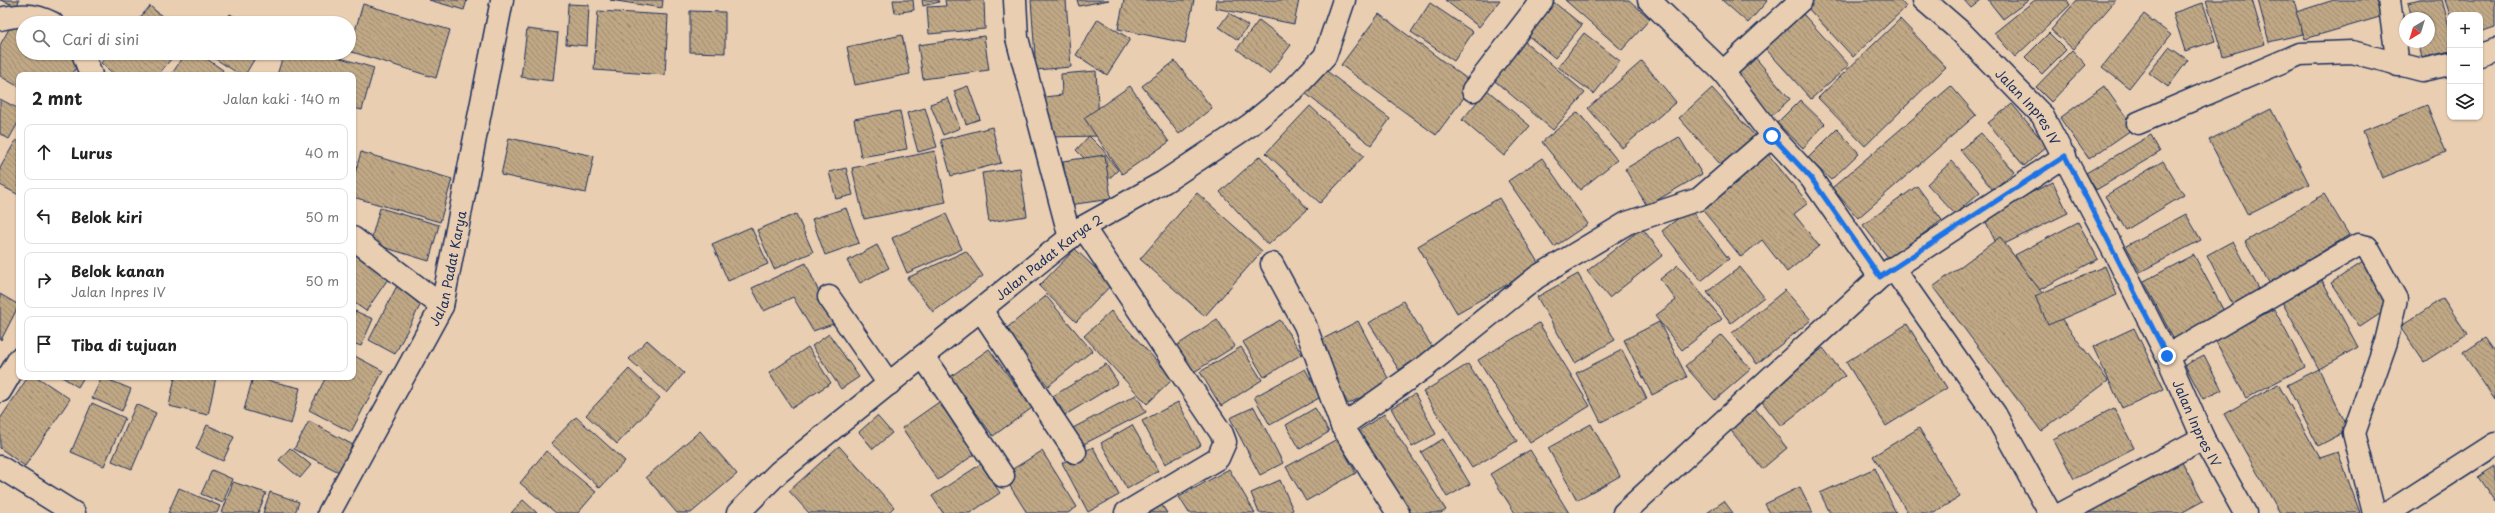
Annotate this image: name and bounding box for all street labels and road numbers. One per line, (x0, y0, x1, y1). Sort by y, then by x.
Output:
street label: Jalan Inpres IV (1992, 64, 2066, 148)
street label: Jalan Padat Karya (424, 208, 470, 329)
street label: Jalan Padat Karya 2 (991, 209, 1105, 304)
street label: Jalan Inpres IV (2169, 376, 2227, 470)

